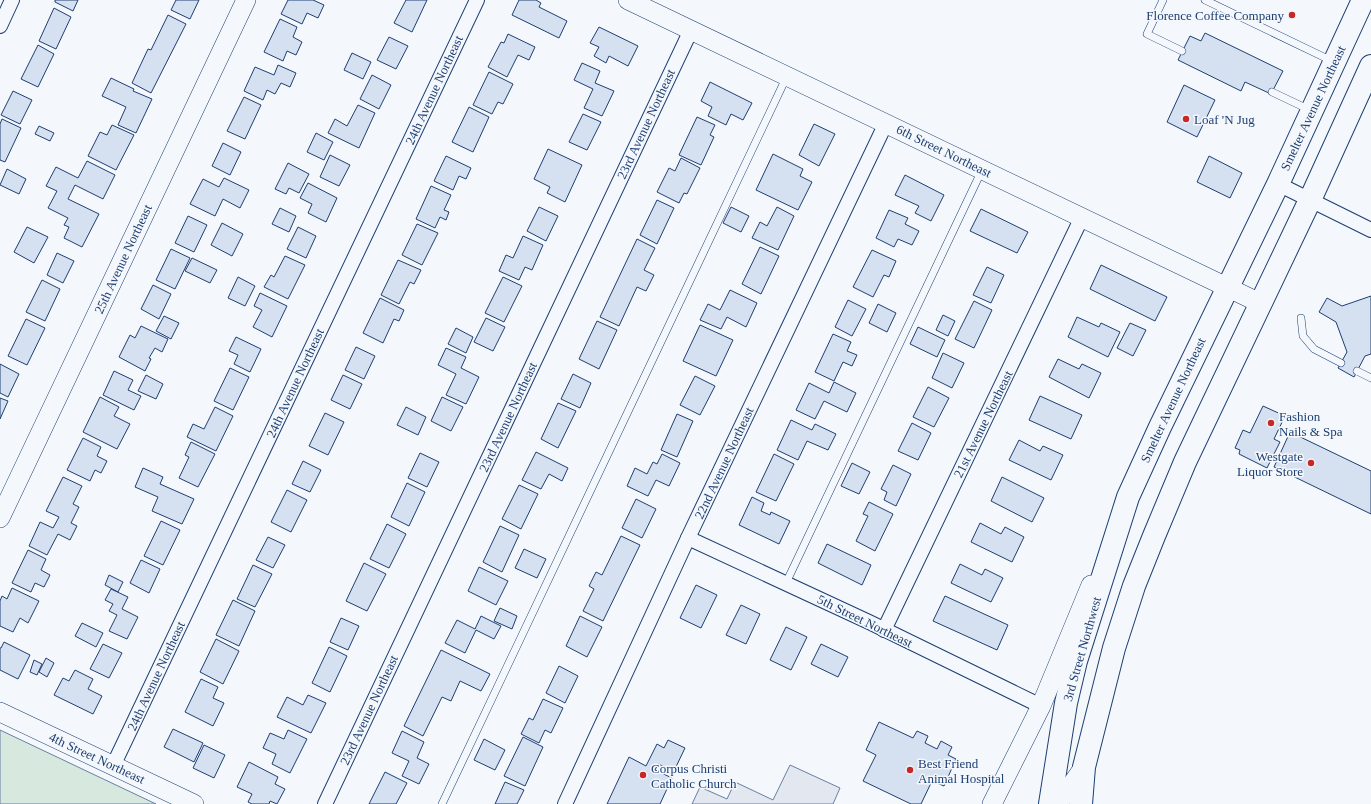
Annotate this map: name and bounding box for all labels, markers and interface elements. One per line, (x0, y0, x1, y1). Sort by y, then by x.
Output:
place label: Florence Coffee Company (1146, 8, 1284, 23)
marker: Florence Coffee Company (1287, 10, 1297, 20)
street label: 24th Avenue Northeast (402, 33, 466, 147)
street label: Smelter Avenue Northeast (1277, 43, 1349, 173)
street label: 23rd Avenue Northeast (614, 66, 678, 181)
place label: Loaf 'N Jug (1194, 112, 1255, 127)
marker: Loaf 'N Jug (1181, 114, 1191, 124)
street label: 6th Street Northeast (894, 121, 994, 181)
street label: 25th Avenue Northeast (91, 202, 155, 316)
street label: 24th Avenue Northeast (263, 326, 327, 440)
street label: Smelter Avenue Northeast (1137, 335, 1209, 465)
street label: 23rd Avenue Northeast (476, 359, 540, 474)
street label: 21st Avenue Northeast (951, 368, 1016, 480)
street label: 22nd Avenue Northeast (691, 404, 757, 521)
place label: Fashion Nails & Spa (1279, 409, 1343, 439)
marker: Fashion Nails & Spa (1266, 418, 1276, 428)
place label: Westgate Liquor Store (1237, 449, 1303, 479)
marker: Westgate Liquor Store (1306, 458, 1316, 468)
street label: 5th Street Northeast (815, 591, 915, 651)
street label: 3rd Street Northwest (1060, 595, 1104, 703)
street label: 24th Avenue Northeast (124, 619, 188, 733)
street label: 23rd Avenue Northeast (337, 652, 401, 767)
street label: 4th Street Northeast (47, 729, 148, 787)
place label: Best Friend Animal Hospital (918, 756, 1005, 786)
place label: Corpus Christi Catholic Church (651, 761, 737, 791)
marker: Best Friend Animal Hospital (905, 765, 915, 775)
marker: Corpus Christi Catholic Church (638, 770, 648, 780)

